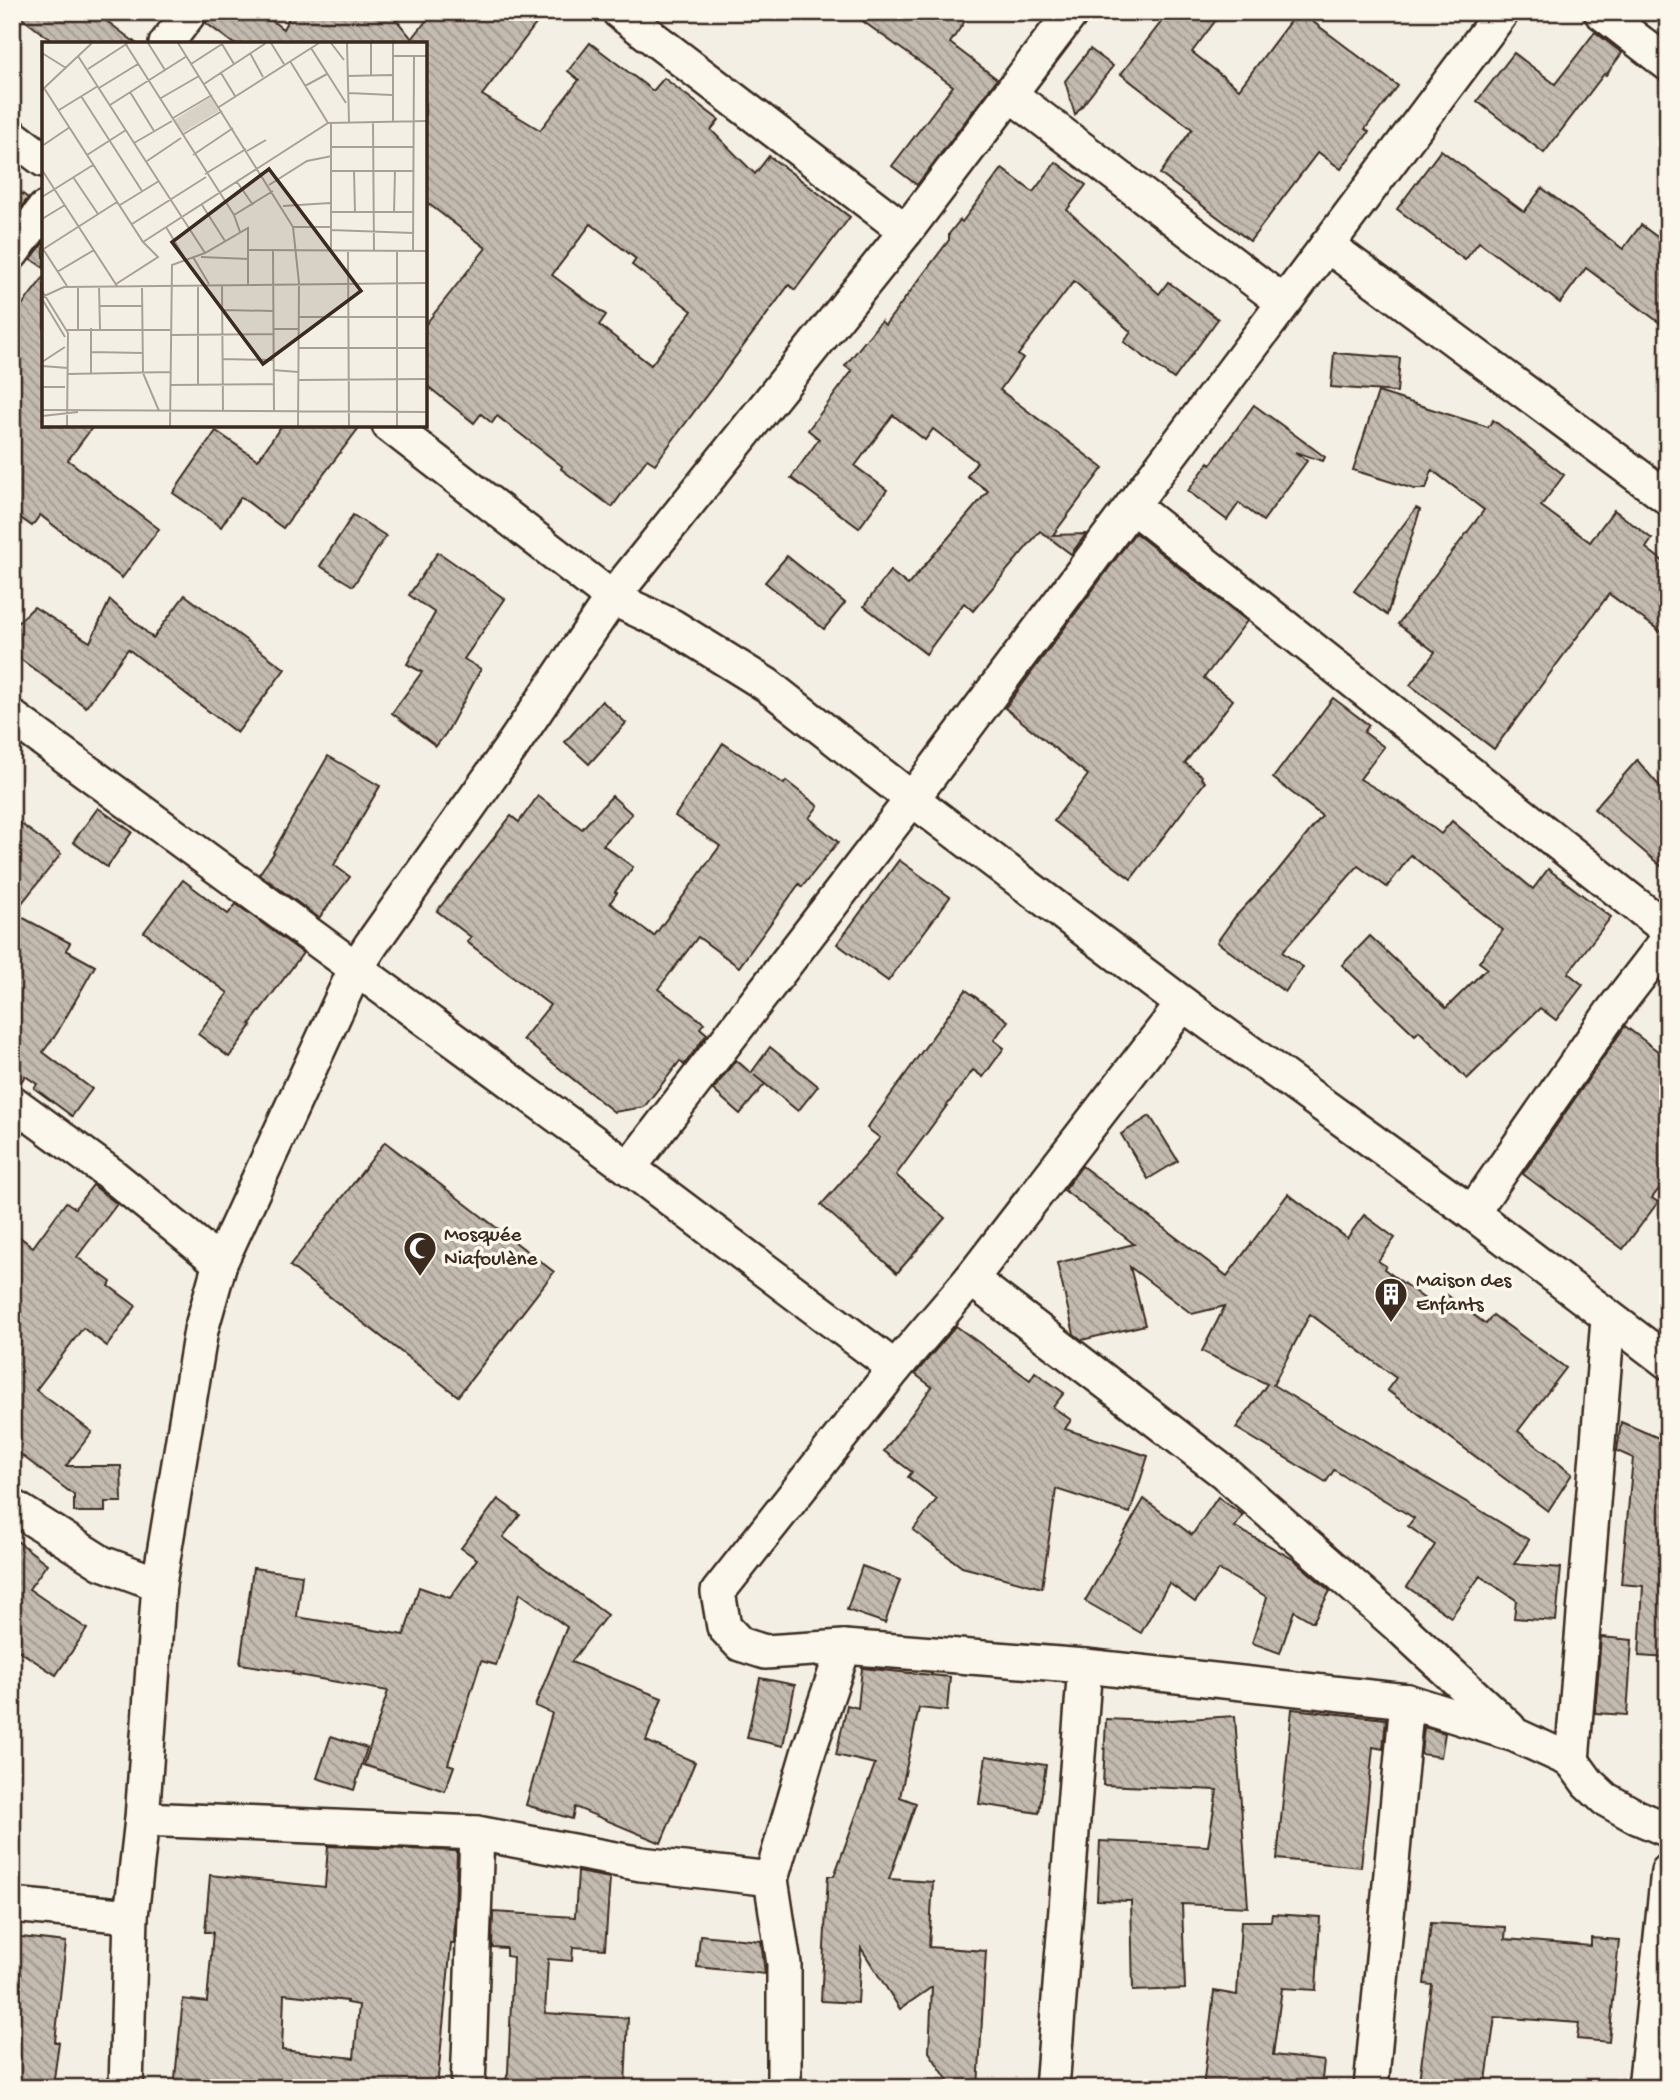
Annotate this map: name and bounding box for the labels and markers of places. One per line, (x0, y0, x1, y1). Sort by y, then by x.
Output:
place label: Mosquée Niafoulène (444, 1224, 539, 1273)
mosque icon: Mosquée Niafoulène (401, 1229, 439, 1278)
place label: Maison des Enfants (1416, 1270, 1513, 1319)
building icon: Maison des Enfants (1372, 1275, 1410, 1324)

